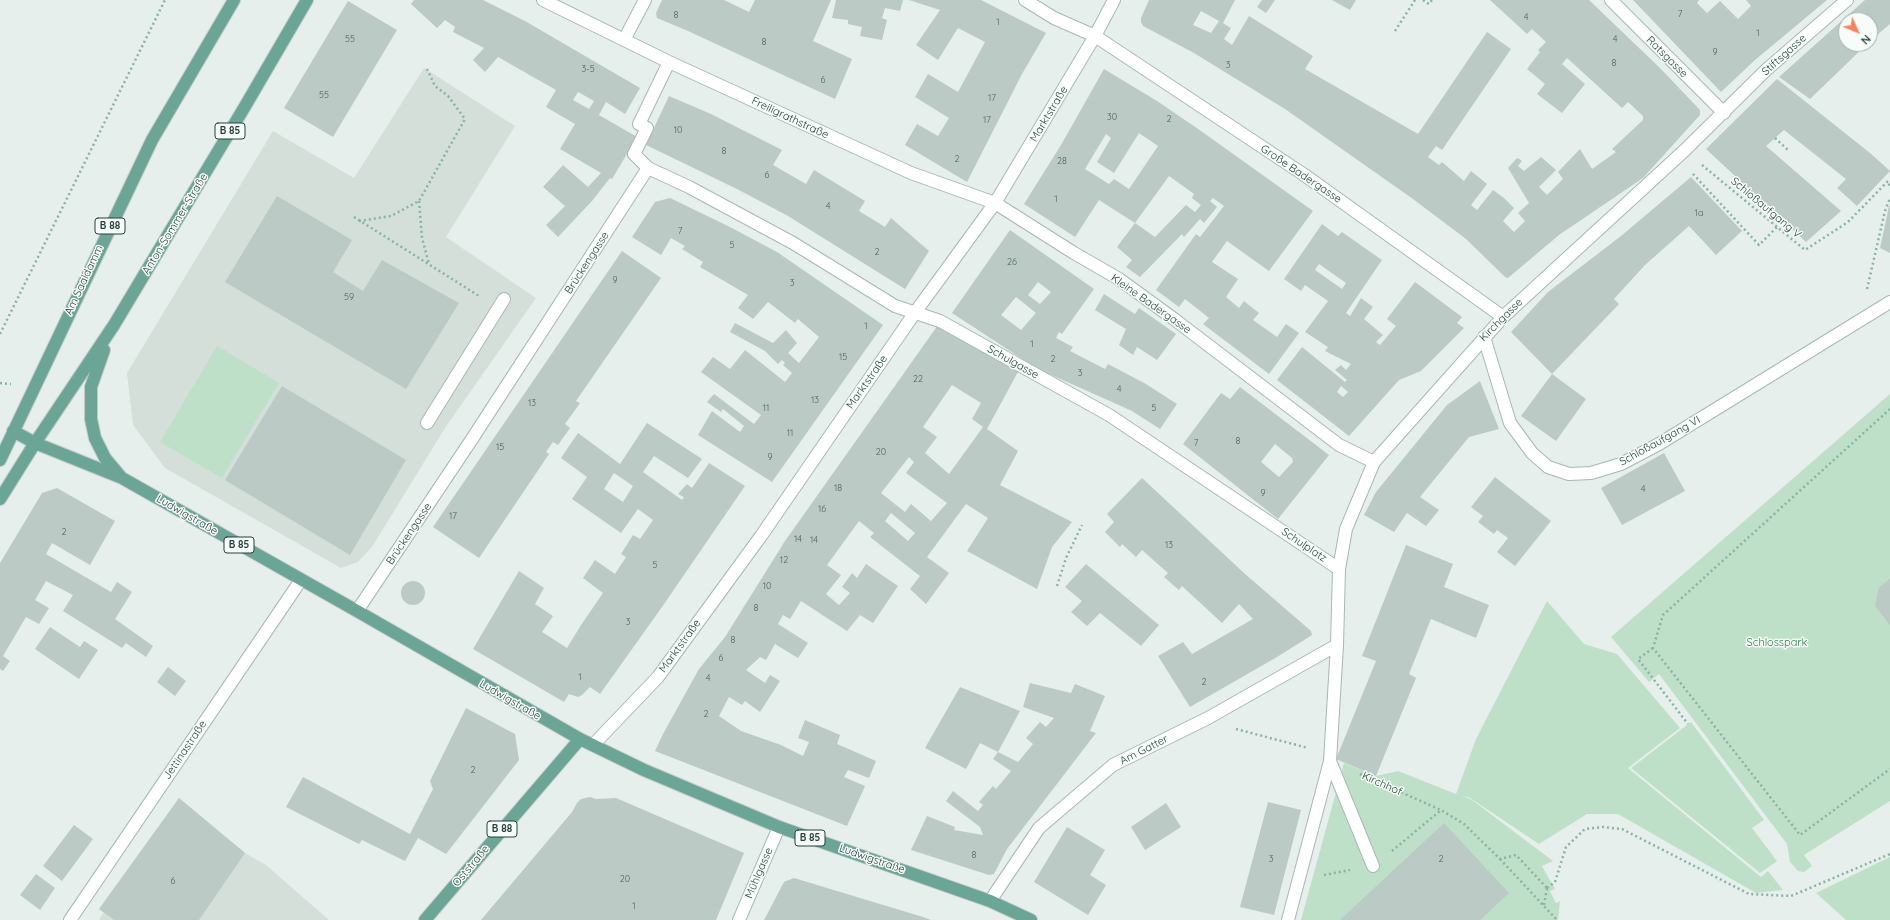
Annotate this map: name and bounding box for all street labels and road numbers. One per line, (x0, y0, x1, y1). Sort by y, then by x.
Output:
street label: Stiftsgasse (1759, 32, 1809, 78)
street label: Ratsgasse (1644, 34, 1690, 80)
street label: Marktstraße (1027, 84, 1071, 144)
street label: Freiligrathstraße (749, 94, 831, 142)
road number: B 85 (215, 123, 245, 139)
street label: Große Badergasse (1258, 142, 1344, 206)
street label: Anton-Sommer-Straße (140, 171, 210, 277)
street label: Schloßaufgang V (1728, 175, 1804, 241)
road number: B 88 (95, 218, 125, 234)
street label: Brückengasse (562, 229, 612, 297)
street label: Am Saaldamm (62, 243, 106, 317)
street label: Kleine Badergasse (1108, 271, 1194, 337)
street label: Kirchgasse (1477, 296, 1525, 344)
street label: Schulgasse (985, 342, 1041, 382)
street label: Marktstraße (844, 353, 890, 411)
street label: Schloßaufgang VI (1617, 413, 1703, 469)
street label: Ludwigstraße (154, 492, 220, 538)
street label: Brückengasse (384, 501, 434, 567)
street label: Schulplatz (1279, 525, 1329, 565)
road number: B 85 (224, 537, 254, 553)
street label: Marktstraße (656, 617, 704, 675)
street label: Ludwigstraße (477, 677, 543, 723)
street label: Jettinastraße (161, 718, 209, 782)
street label: Am Gatter (1118, 732, 1170, 768)
street label: Kirchhof (1360, 769, 1404, 799)
road number: B 88 (487, 821, 517, 837)
road number: B 85 (795, 830, 825, 846)
street label: Ludwigstraße (837, 842, 907, 876)
street label: Oststraße (450, 843, 492, 889)
street label: Mühlgasse (742, 846, 776, 900)

